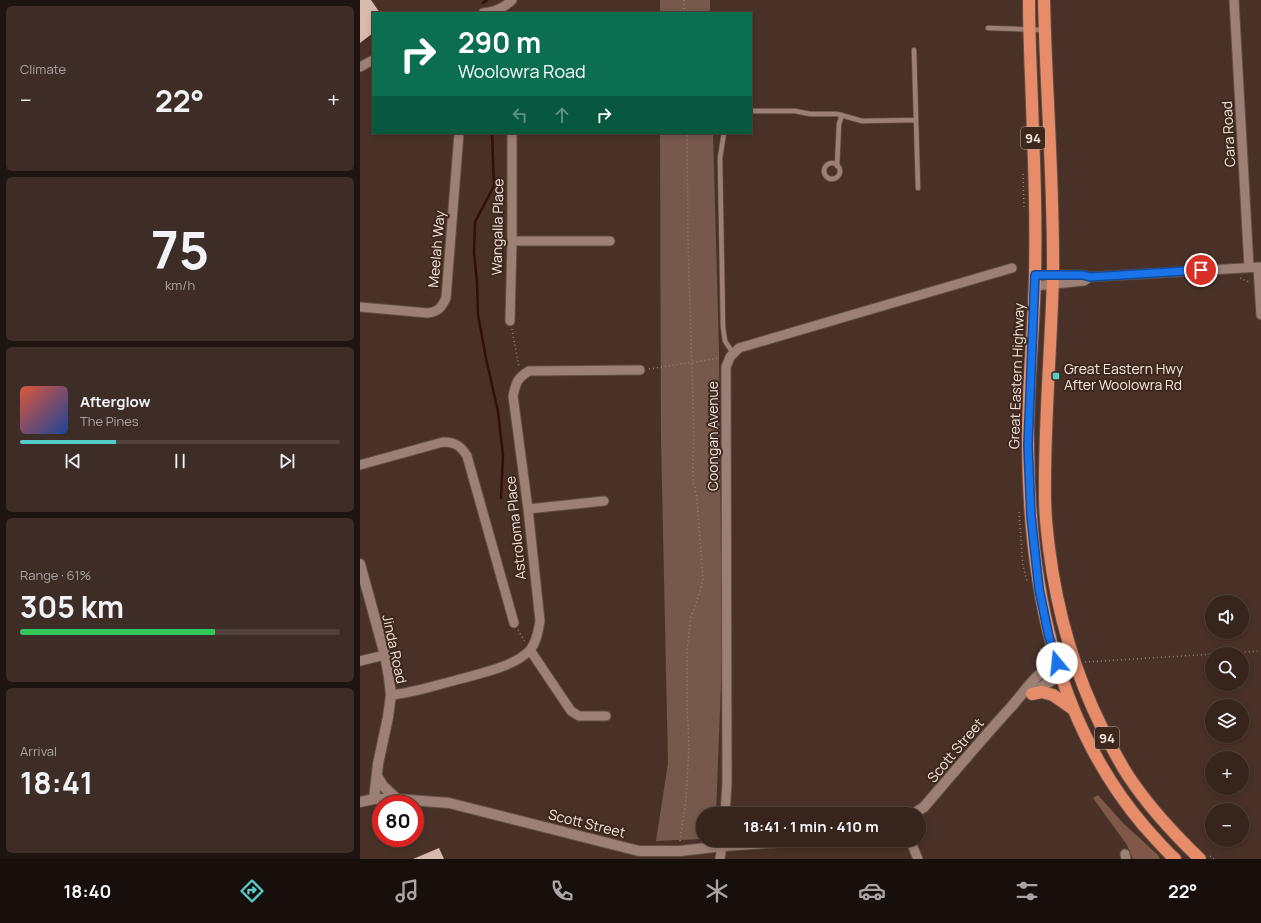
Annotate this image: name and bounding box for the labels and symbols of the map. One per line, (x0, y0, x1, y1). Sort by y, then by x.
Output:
street label: Cara Road (1217, 100, 1239, 168)
road number: 94 (1021, 127, 1045, 149)
street label: Wangalla Place (487, 178, 507, 276)
street label: Meelah Way (423, 209, 449, 288)
pin (1184, 253, 1218, 287)
street label: Great Eastern Highway (1004, 302, 1028, 449)
place label: Great Eastern Hwy After Woolowra Rd (1064, 359, 1184, 394)
marker: Great Eastern Hwy After Woolowra Rd (1051, 371, 1061, 381)
street label: Coongan Avenue (703, 381, 722, 491)
street label: Astroloma Place (500, 475, 530, 581)
street label: Jinda Road (378, 613, 412, 685)
position arrow (1036, 642, 1078, 684)
street label: Scott Street (922, 713, 988, 786)
road number: 94 (1095, 727, 1119, 749)
speed limit sign: 80 (372, 795, 424, 847)
street label: Scott Street (546, 804, 628, 842)

